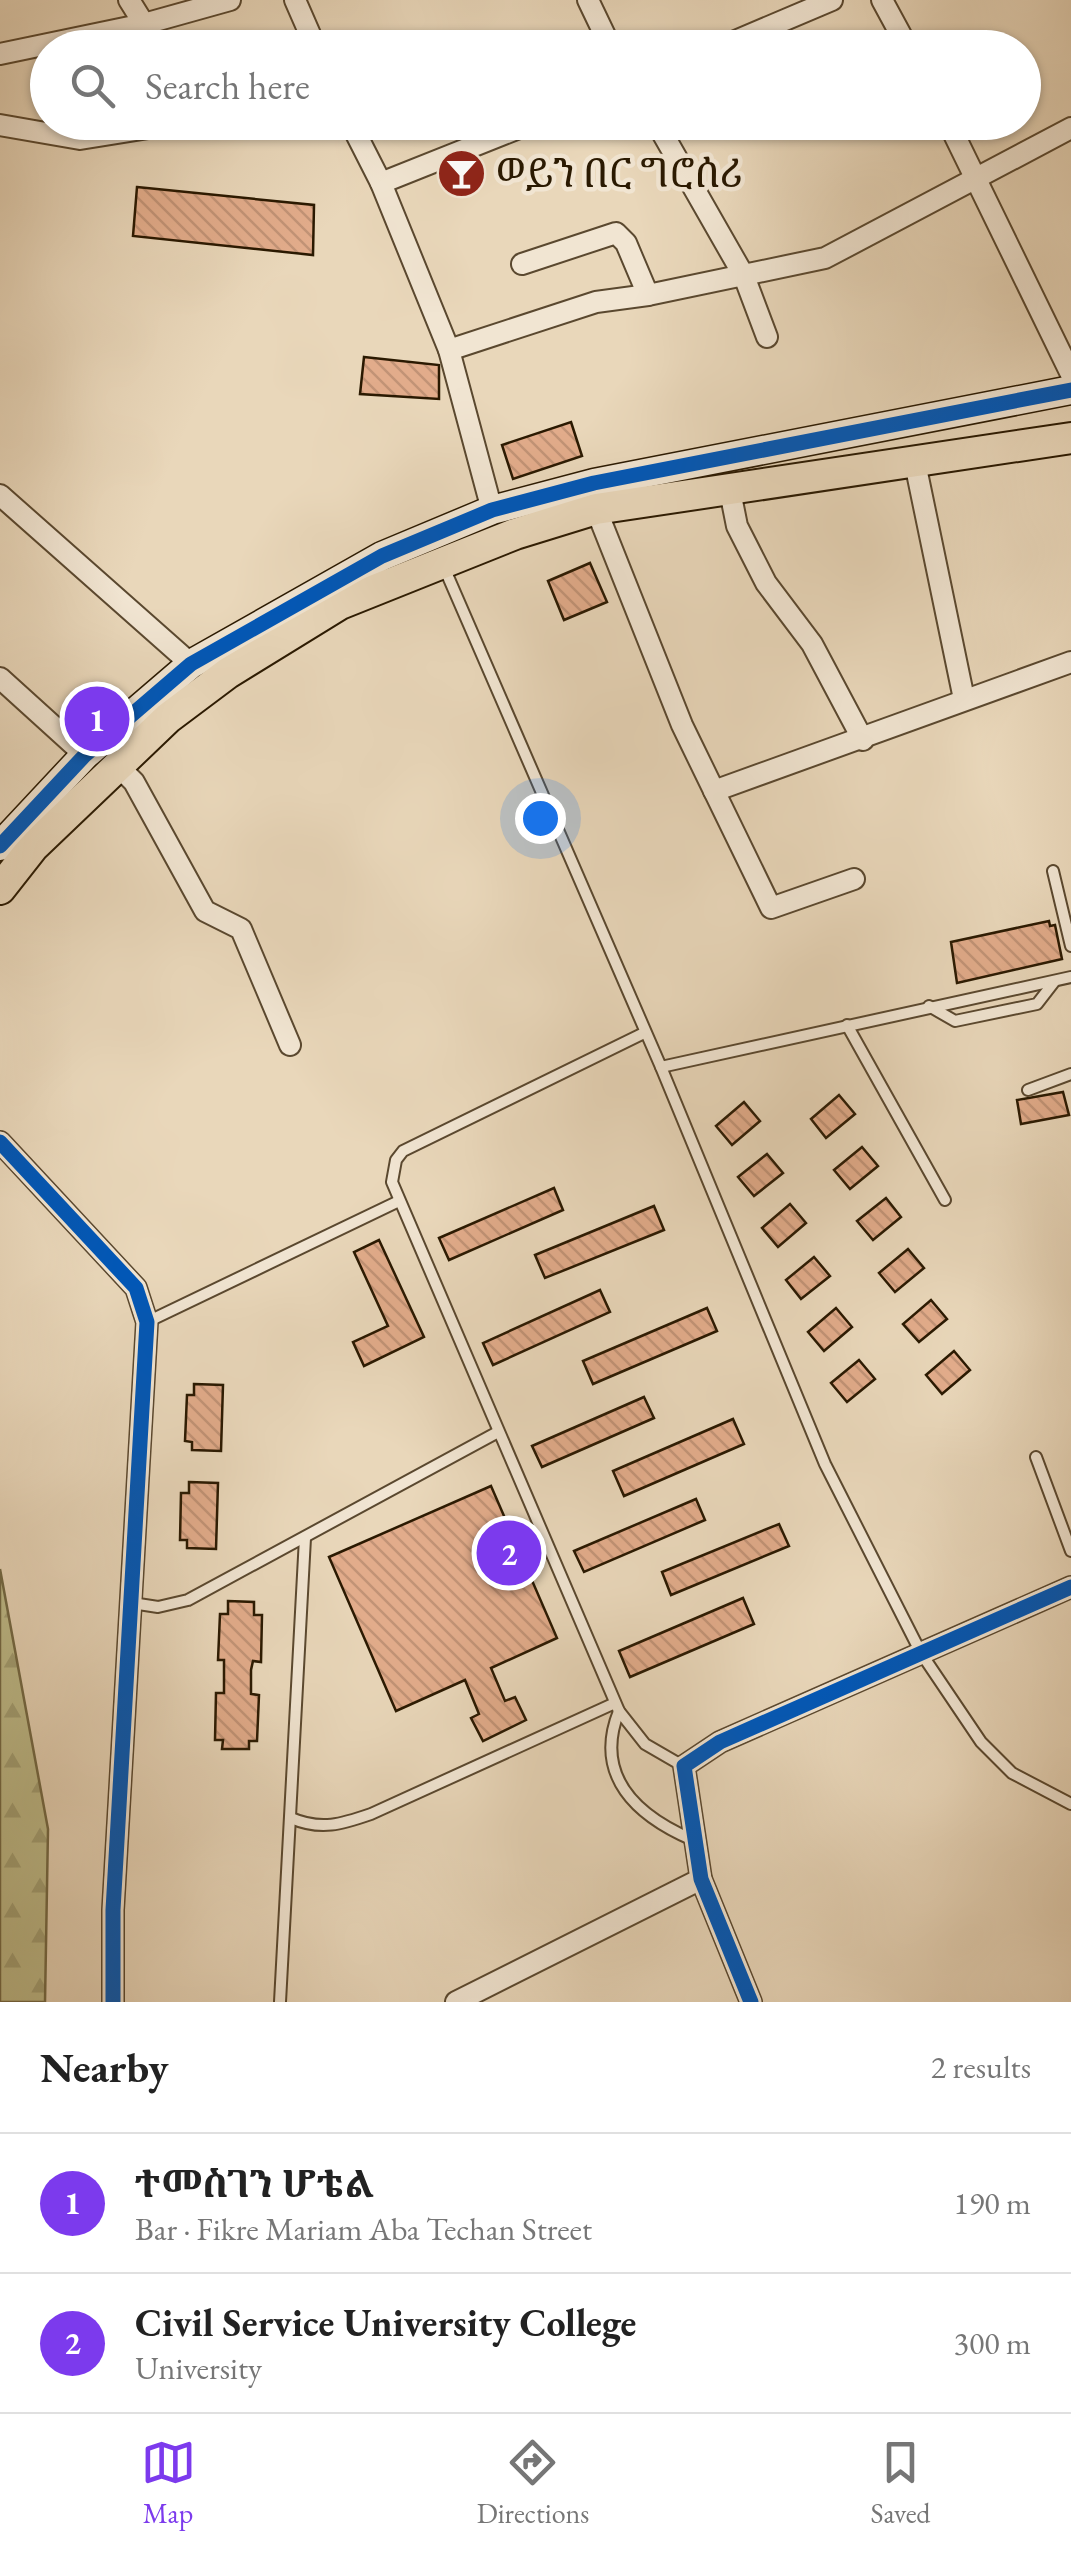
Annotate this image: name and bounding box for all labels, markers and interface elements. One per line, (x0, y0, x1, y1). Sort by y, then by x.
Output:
search box (30, 30, 1041, 140)
icon: search (65, 58, 120, 113)
text: Search here (145, 61, 310, 110)
bar icon: ወይን በር ግሮሰሪ (435, 147, 487, 199)
place label: ወይን በር ግሮሰሪ (496, 147, 742, 199)
pin: 1 (64, 682, 130, 756)
your location (515, 793, 566, 844)
pin: 2 (476, 1516, 542, 1590)
text: Nearby (40, 2040, 169, 2095)
text: 2 results (931, 2046, 1031, 2088)
text: ተመስገን ሆቴል (135, 2159, 374, 2208)
text: 1 (64, 2182, 81, 2224)
text: 190 m (954, 2182, 1031, 2224)
text: Bar · Fikre Mariam Aba Techan Street (135, 2208, 592, 2250)
text: Civil Service University College (135, 2298, 636, 2347)
text: 2 (64, 2322, 81, 2364)
text: 300 m (954, 2322, 1031, 2364)
text: University (135, 2347, 262, 2389)
tab: Map (141, 2435, 196, 2531)
tab: Directions (477, 2435, 589, 2531)
tab: Saved (870, 2435, 930, 2531)

